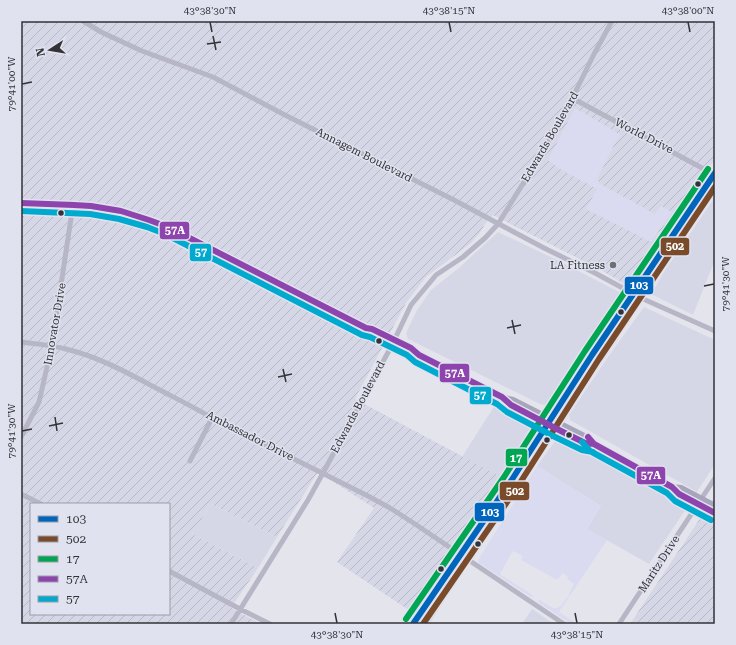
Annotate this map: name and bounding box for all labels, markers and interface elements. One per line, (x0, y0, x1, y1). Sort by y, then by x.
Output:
text: 43°38'30"N (184, 5, 236, 16)
text: 43°38'15"N (423, 5, 475, 16)
text: 43°38'00"N (662, 5, 714, 16)
north arrow (30, 30, 70, 70)
text: N (33, 46, 48, 57)
text: 79°41'00"W (6, 56, 17, 111)
street label: Edwards Boulevard (519, 89, 581, 185)
street label: World Drive (613, 116, 675, 156)
street label: Annagem Boulevard (314, 125, 414, 185)
unlabelled marker (693, 179, 703, 189)
unlabelled marker (56, 208, 66, 218)
line badge: 57A (159, 221, 190, 240)
text: 57A (165, 224, 185, 237)
line badge: 502 (660, 237, 690, 256)
text: 502 (666, 240, 684, 253)
line badge: 57 (189, 243, 212, 262)
text: 57 (195, 246, 207, 259)
text: 79°41'30"W (720, 256, 731, 311)
place label: LA Fitness (550, 259, 605, 272)
marker: LA Fitness (608, 260, 618, 270)
line badge: 103 (624, 276, 654, 295)
text: 103 (630, 279, 648, 292)
street label: Innovator Drive (41, 282, 69, 366)
unlabelled marker (616, 307, 626, 317)
unlabelled marker (374, 336, 384, 346)
street label: Edwards Boulevard (328, 359, 388, 455)
line badge: 57A (439, 363, 470, 383)
text: 57A (445, 367, 465, 380)
line badge: 57 (469, 386, 492, 405)
text: 57 (474, 389, 486, 402)
text: 79°41'30"W (6, 403, 17, 458)
street label: Ambassador Drive (204, 408, 296, 464)
unlabelled marker (564, 430, 574, 440)
unlabelled marker (542, 435, 552, 445)
line badge: 17 (505, 448, 528, 467)
text: 17 (510, 452, 522, 465)
line badge: 57A (636, 466, 666, 485)
text: 57A (641, 469, 661, 482)
line badge: 502 (499, 481, 530, 501)
text: 502 (506, 485, 524, 498)
line badge: 103 (474, 502, 505, 522)
legend (30, 503, 170, 615)
text: 103 (481, 506, 499, 519)
text: 103 (66, 512, 86, 526)
text: 502 (66, 532, 86, 546)
street label: Maritz Drive (636, 533, 682, 595)
unlabelled marker (473, 539, 483, 549)
text: 17 (66, 552, 80, 566)
unlabelled marker (436, 564, 446, 574)
text: 57A (66, 572, 88, 586)
text: 57 (66, 592, 80, 606)
text: 43°38'30"N (311, 629, 363, 640)
text: 43°38'15"N (551, 629, 603, 640)

